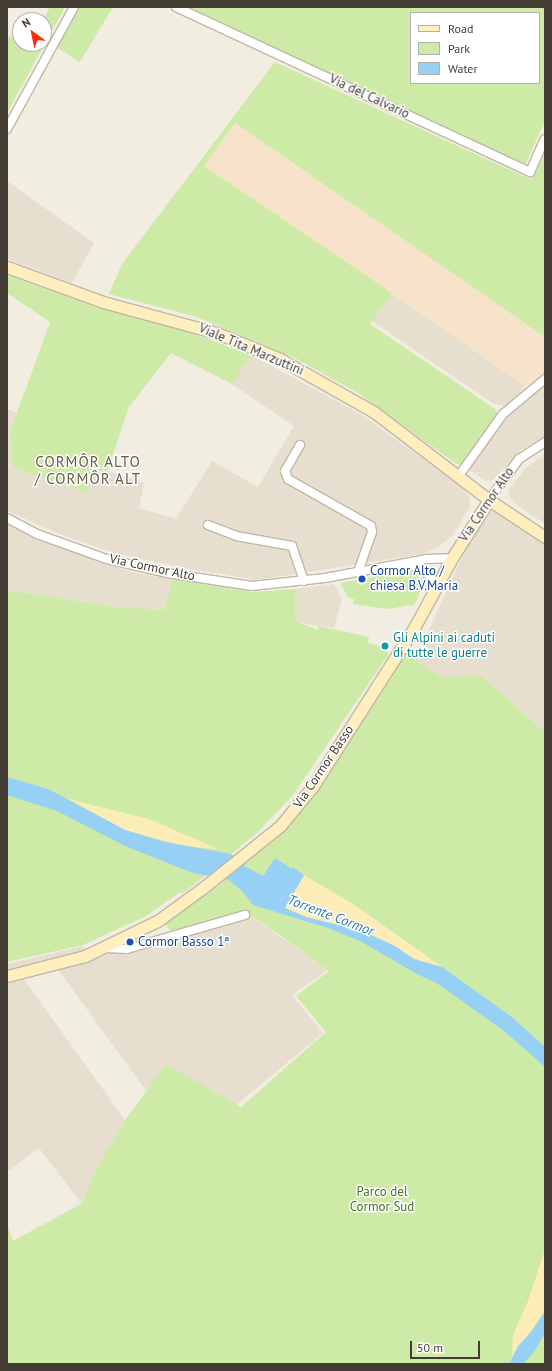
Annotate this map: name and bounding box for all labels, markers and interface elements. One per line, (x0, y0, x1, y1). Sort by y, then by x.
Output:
north arrow (12, 12, 52, 52)
legend (410, 12, 540, 84)
text: N (19, 15, 33, 31)
text: Road (448, 21, 473, 36)
text: Park (448, 41, 470, 56)
text: Water (448, 61, 478, 76)
street label: Via del Calvario (326, 72, 412, 122)
street label: Viale Tita Marzuttini (196, 321, 306, 379)
district label: CORMÔR ALTO / CORMÔR ALT (35, 452, 141, 487)
street label: Via Cormor Alto (456, 464, 518, 546)
street label: Via Cormor Alto (108, 551, 196, 585)
place label: Cormor Alto / chiesa B.V.Maria (370, 564, 458, 595)
marker: Cormor Alto / chiesa B.V.Maria (357, 574, 367, 584)
place label: Gli Alpini ai caduti di tutte le guerre (393, 631, 495, 662)
marker: Gli Alpini ai caduti di tutte le guerre (380, 641, 390, 651)
street label: Via Cormor Basso (291, 723, 357, 811)
water label: Torrente Cormor (285, 891, 377, 939)
place label: Cormor Basso 1ª (138, 934, 229, 950)
marker: Cormor Basso 1ª (125, 937, 135, 947)
park label: Parco del Cormor Sud (350, 1185, 414, 1216)
scale bar (412, 1333, 482, 1359)
text: 50 m (417, 1340, 443, 1355)

